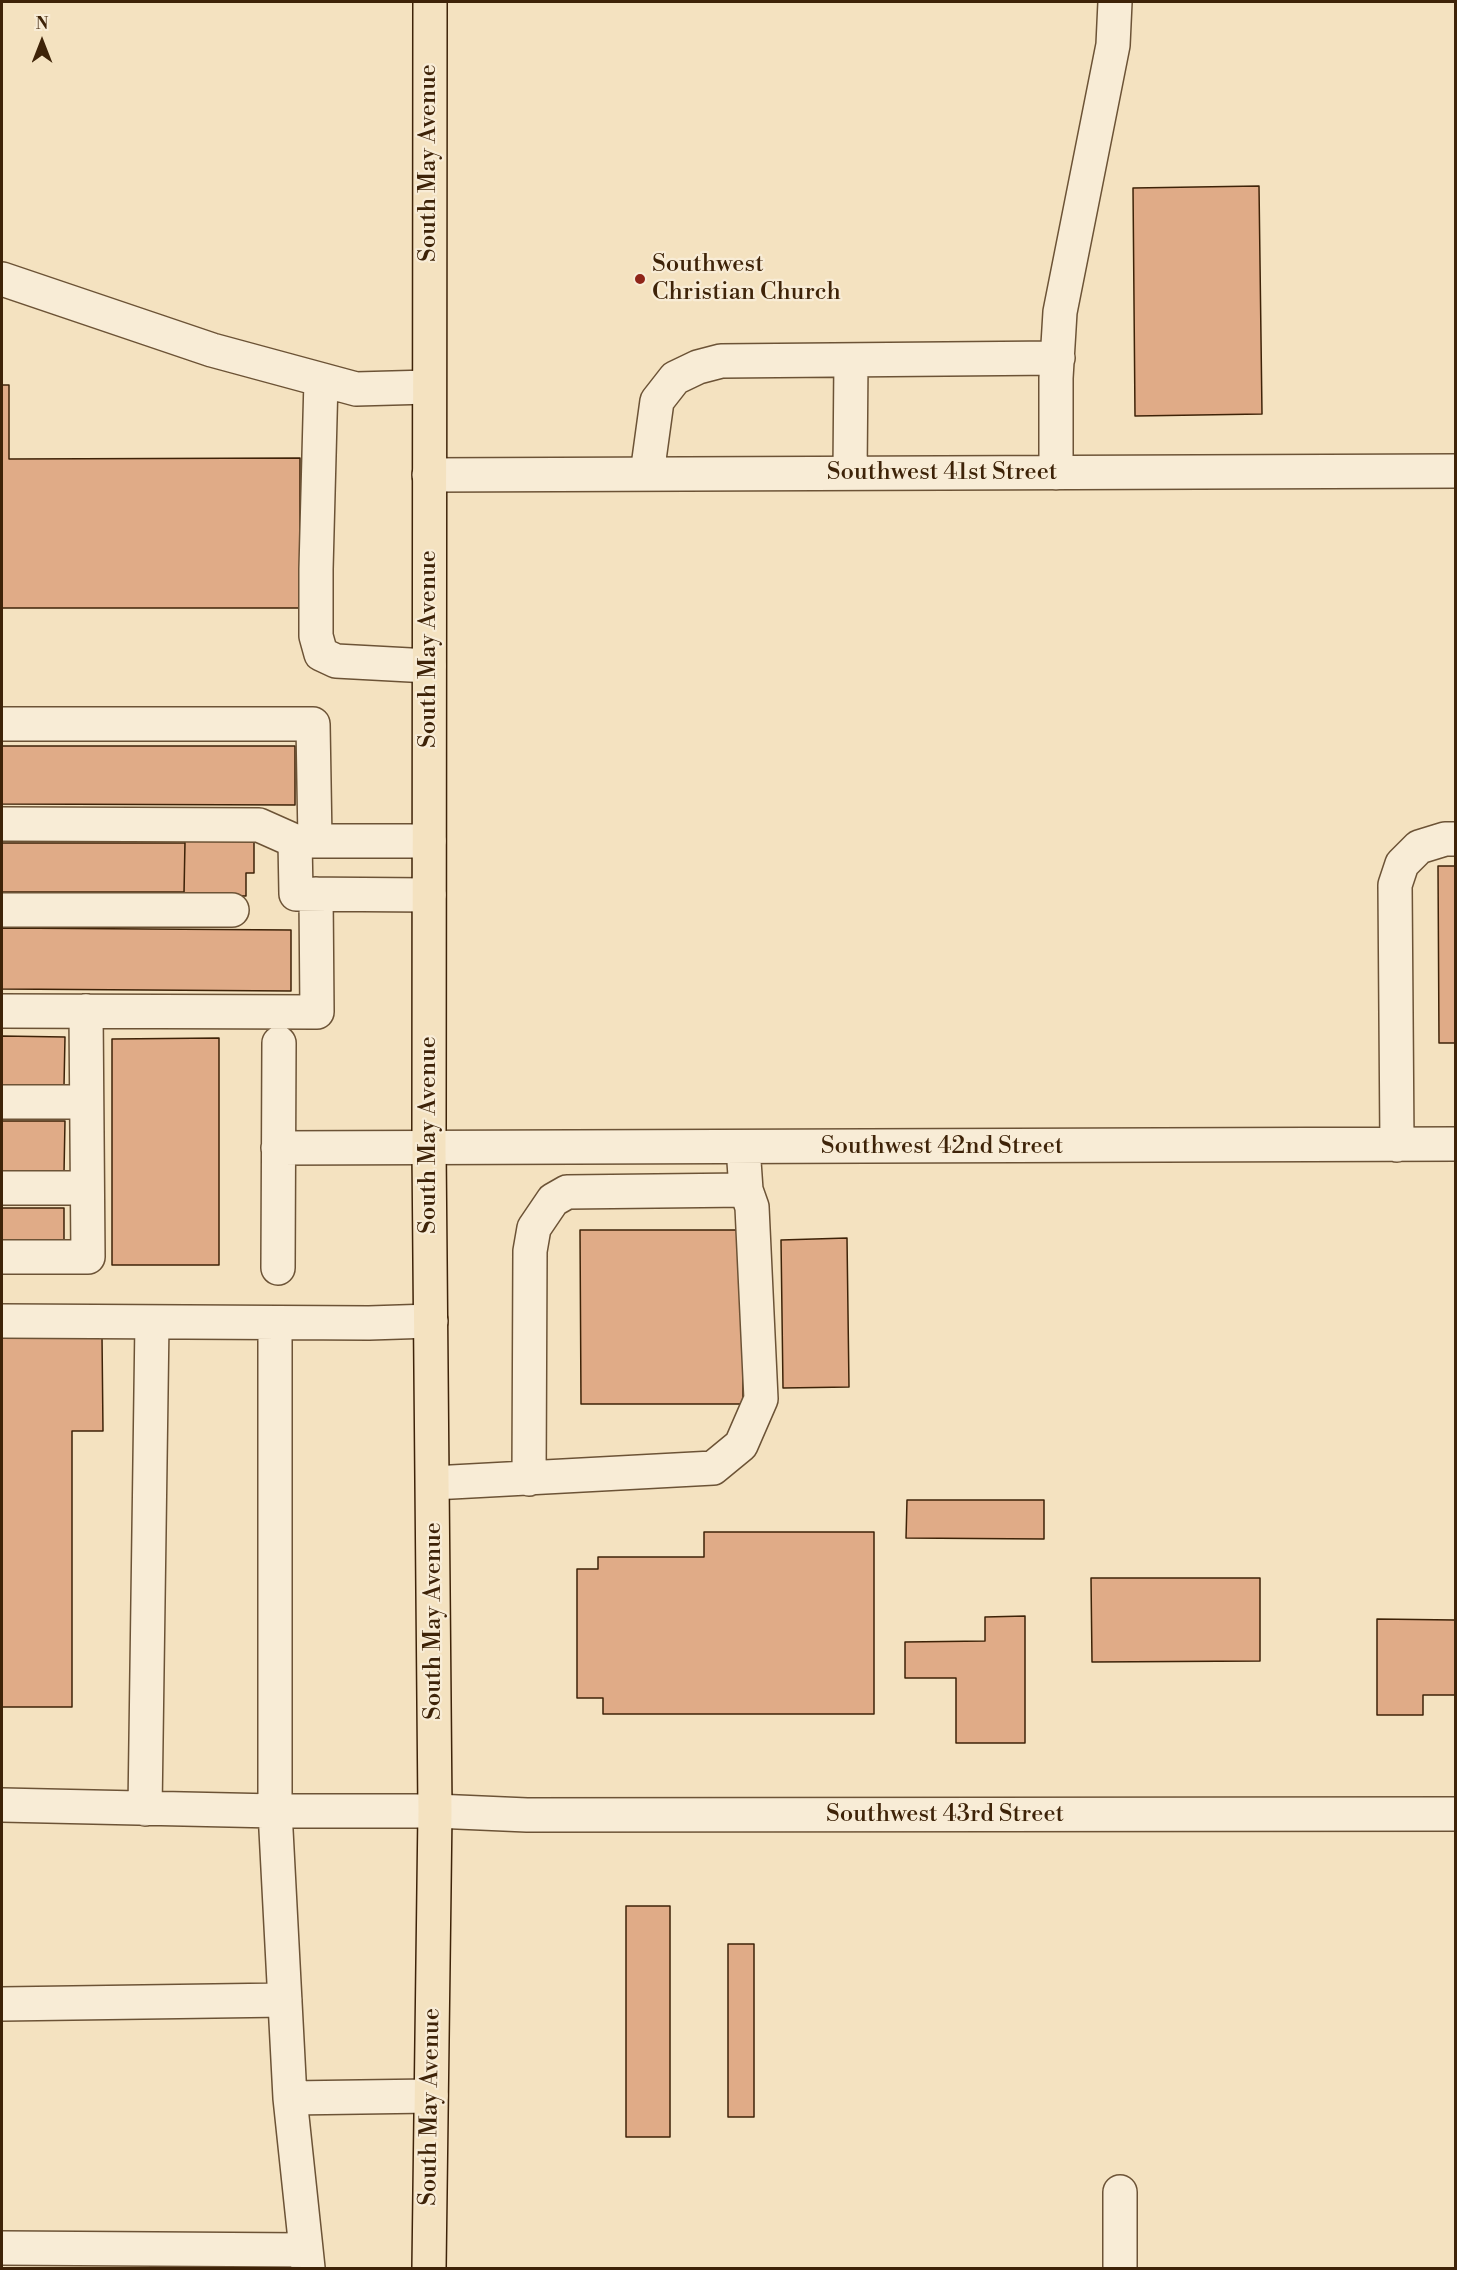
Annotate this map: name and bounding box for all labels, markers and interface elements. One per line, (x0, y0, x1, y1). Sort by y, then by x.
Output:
north arrow (12, 12, 72, 72)
text: N (36, 14, 48, 34)
street label: South May Avenue (415, 64, 443, 262)
place label: Southwest Christian Church (652, 251, 841, 307)
marker: Southwest Christian Church (633, 272, 647, 286)
street label: Southwest 41st Street (827, 459, 1057, 487)
street label: South May Avenue (415, 550, 443, 748)
street label: South May Avenue (415, 1036, 443, 1234)
street label: Southwest 42nd Street (821, 1133, 1063, 1161)
street label: South May Avenue (420, 1522, 448, 1720)
street label: Southwest 43rd Street (826, 1801, 1064, 1829)
street label: South May Avenue (415, 2008, 447, 2206)

